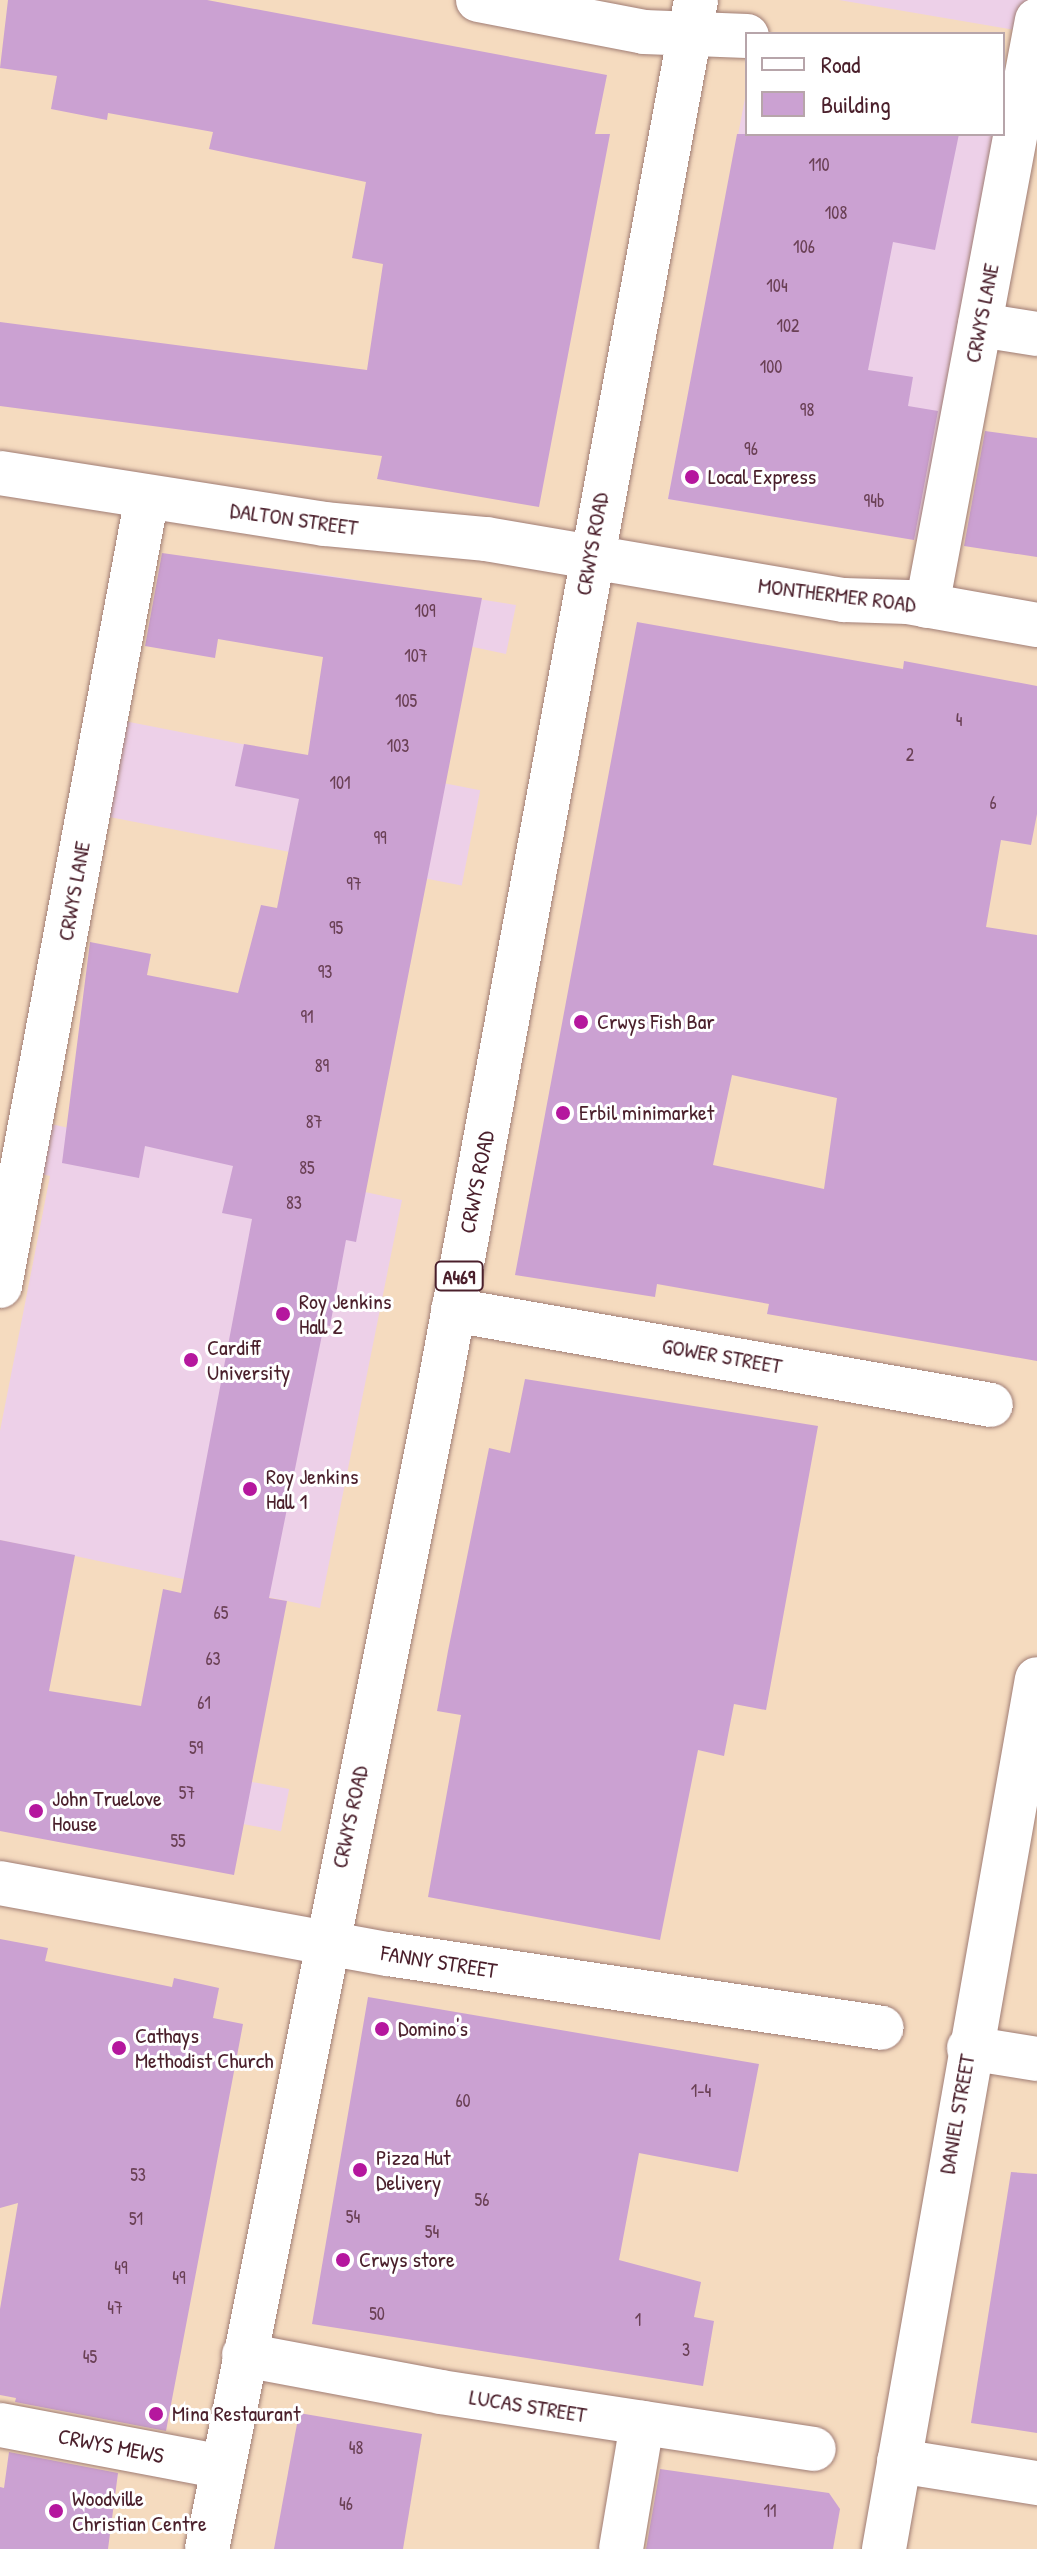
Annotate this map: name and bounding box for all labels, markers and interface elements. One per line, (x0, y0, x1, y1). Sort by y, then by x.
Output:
legend (745, 32, 1005, 136)
text: Road (821, 48, 860, 80)
text: Building (821, 88, 891, 120)
house number: 110 (808, 154, 830, 176)
house number: 108 (825, 202, 847, 224)
house number: 106 (793, 236, 815, 258)
street label: CRWYS LANE (959, 261, 1005, 365)
house number: 104 (766, 275, 788, 297)
house number: 102 (776, 315, 800, 337)
house number: 100 (760, 356, 782, 378)
house number: 98 (800, 399, 814, 421)
house number: 96 (744, 438, 758, 460)
place label: Local Express (708, 464, 816, 490)
marker: Local Express (683, 468, 701, 486)
house number: 94b (864, 490, 884, 512)
street label: CRWYS ROAD (570, 491, 614, 597)
street label: DALTON STREET (228, 497, 360, 541)
street label: MONTHERMER ROAD (757, 572, 917, 618)
house number: 109 (414, 600, 436, 622)
house number: 107 (404, 645, 428, 667)
house number: 105 (395, 690, 417, 712)
house number: 4 (956, 709, 962, 731)
house number: 103 (387, 735, 409, 757)
house number: 2 (906, 744, 914, 766)
house number: 101 (329, 772, 351, 794)
house number: 6 (989, 792, 997, 814)
house number: 99 (373, 827, 387, 849)
street label: CRWYS LANE (52, 839, 96, 943)
house number: 97 (346, 873, 362, 895)
house number: 95 (329, 917, 343, 939)
house number: 93 (318, 961, 332, 983)
house number: 91 (300, 1006, 314, 1028)
place label: Crwys Fish Bar (597, 1009, 715, 1035)
marker: Crwys Fish Bar (572, 1013, 590, 1031)
house number: 89 (315, 1055, 329, 1077)
place label: Erbil minimarket (579, 1100, 714, 1126)
marker: Erbil minimarket (554, 1104, 572, 1122)
house number: 87 (306, 1111, 322, 1133)
street label: CRWYS ROAD (454, 1128, 500, 1236)
house number: 85 (299, 1157, 315, 1179)
house number: 83 (286, 1192, 302, 1214)
road number: A469 (433, 1260, 485, 1292)
place label: Roy Jenkins Hall 2 (299, 1288, 392, 1340)
marker: Roy Jenkins Hall 2 (274, 1305, 292, 1323)
street label: GOWER STREET (660, 1332, 784, 1380)
place label: Cardiff University (207, 1334, 290, 1386)
marker: Cardiff University (182, 1351, 200, 1369)
place label: Roy Jenkins Hall 1 (266, 1463, 359, 1514)
marker: Roy Jenkins Hall 1 (241, 1480, 259, 1498)
house number: 65 (214, 1602, 228, 1624)
house number: 63 (205, 1648, 221, 1670)
house number: 61 (197, 1692, 211, 1714)
house number: 59 (189, 1737, 203, 1759)
street label: CRWYS ROAD (326, 1763, 374, 1871)
house number: 57 (179, 1782, 195, 1804)
place label: John Truelove House (52, 1785, 162, 1836)
marker: John Truelove House (27, 1802, 45, 1820)
house number: 55 (170, 1830, 186, 1852)
street label: FANNY STREET (379, 1940, 499, 1984)
place label: Domino's (398, 2016, 468, 2042)
marker: Domino's (373, 2020, 391, 2038)
place label: Cathays Methodist Church (135, 2022, 273, 2074)
marker: Cathays Methodist Church (110, 2039, 128, 2057)
street label: DANIEL STREET (933, 2052, 981, 2176)
house number: 1-4 (691, 2080, 711, 2102)
house number: 60 (455, 2090, 471, 2112)
place label: Pizza Hut Delivery (376, 2144, 451, 2196)
marker: Pizza Hut Delivery (351, 2161, 369, 2179)
house number: 53 (130, 2164, 146, 2186)
house number: 56 (475, 2189, 489, 2211)
house number: 54 (346, 2206, 360, 2228)
house number: 51 (129, 2208, 143, 2230)
house number: 54 (425, 2221, 439, 2243)
place label: Crwys store (359, 2247, 455, 2273)
marker: Crwys store (334, 2251, 352, 2269)
house number: 49 (114, 2257, 128, 2279)
house number: 49 (172, 2267, 186, 2289)
house number: 47 (107, 2297, 123, 2319)
house number: 50 (369, 2303, 385, 2325)
house number: 1 (635, 2309, 641, 2331)
house number: 3 (682, 2339, 690, 2361)
house number: 45 (83, 2346, 97, 2368)
street label: LUCAS STREET (467, 2384, 589, 2428)
place label: Mina Restaurant (172, 2401, 300, 2427)
marker: Mina Restaurant (147, 2405, 165, 2423)
street label: CRWYS MEWS (56, 2423, 166, 2469)
house number: 48 (349, 2437, 363, 2459)
place label: Woodville Christian Centre (72, 2485, 207, 2536)
house number: 46 (339, 2493, 353, 2515)
house number: 11 (763, 2500, 777, 2522)
marker: Woodville Christian Centre (47, 2502, 65, 2520)

